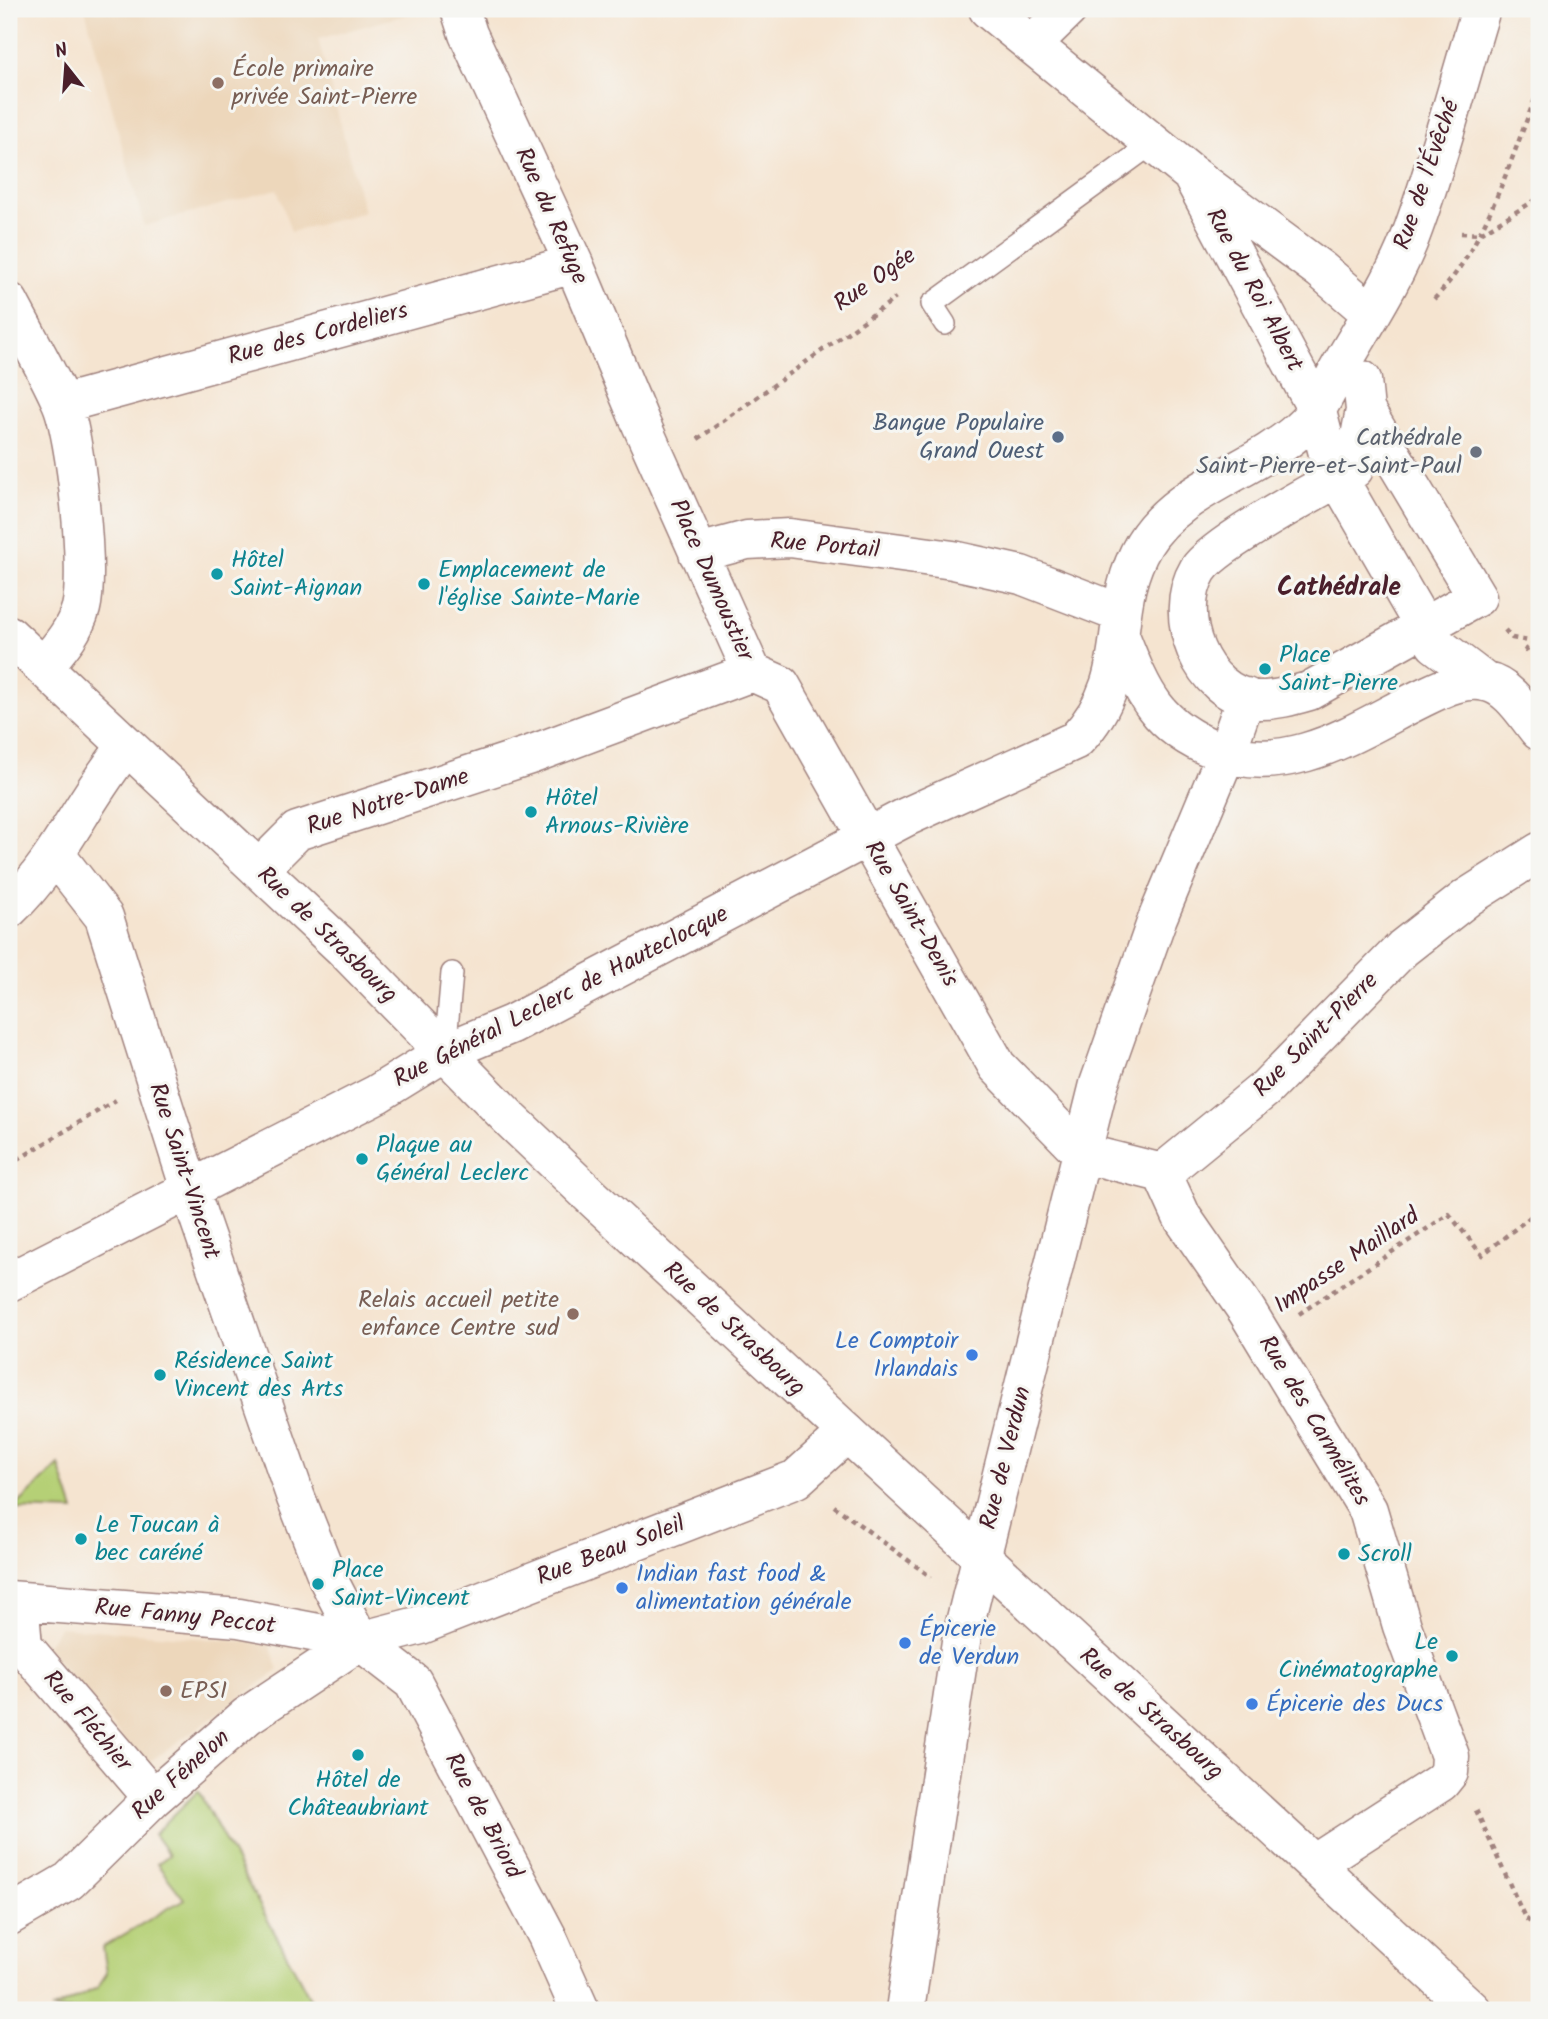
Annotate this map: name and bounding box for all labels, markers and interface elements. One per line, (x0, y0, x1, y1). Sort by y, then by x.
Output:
north arrow (32, 32, 102, 102)
text: N (51, 36, 72, 68)
place label: École primaire privée Saint-Pierre (231, 50, 417, 117)
marker: École primaire privée Saint-Pierre (210, 75, 226, 91)
street label: Rue de l'Évêché (1383, 93, 1471, 255)
street label: Rue du Refuge (503, 141, 599, 291)
street label: Rue du Roi Albert (1194, 201, 1314, 379)
street label: Rue Ogée (826, 237, 925, 323)
street label: Rue des Cordeliers (224, 291, 412, 377)
place label: Banque Populaire Grand Ouest (873, 404, 1045, 471)
place label: Cathédrale Saint-Pierre-et-Saint-Paul (1196, 419, 1462, 486)
marker: Banque Populaire Grand Ouest (1050, 429, 1066, 445)
marker: Cathédrale Saint-Pierre-et-Saint-Paul (1468, 444, 1484, 460)
street label: Place Dumoustier (658, 493, 765, 669)
street label: Rue Portail (769, 522, 882, 570)
place label: Hôtel Saint-Aignan (231, 541, 362, 608)
place label: Emplacement de l'église Sainte-Marie (438, 551, 640, 618)
marker: Hôtel Saint-Aignan (209, 566, 225, 582)
district label: Cathédrale (1277, 567, 1401, 609)
marker: Emplacement de l'église Sainte-Marie (416, 576, 432, 592)
place label: Place Saint-Pierre (1279, 636, 1398, 703)
marker: Place Saint-Pierre (1257, 661, 1273, 677)
street label: Rue Notre-Dame (302, 757, 474, 847)
place label: Hôtel Arnous-Rivière (545, 779, 689, 846)
marker: Hôtel Arnous-Rivière (523, 804, 539, 820)
street label: Rue Saint-Denis (853, 833, 969, 995)
street label: Rue de Strasbourg (247, 857, 407, 1013)
street label: Rue Général Leclerc de Hauteclocque (386, 895, 736, 1099)
street label: Rue Saint-Pierre (1244, 963, 1388, 1107)
street label: Rue Saint-Vincent (137, 1078, 231, 1265)
place label: Plaque au Général Leclerc (376, 1126, 529, 1193)
marker: Plaque au Général Leclerc (354, 1151, 370, 1167)
street label: Impasse Maillard (1266, 1197, 1429, 1324)
street label: Rue de Strasbourg (653, 1252, 815, 1406)
place label: Relais accueil petite enfance Centre sud (358, 1281, 560, 1348)
marker: Relais accueil petite enfance Centre sud (565, 1306, 581, 1322)
place label: Le Comptoir Irlandais (835, 1322, 960, 1389)
street label: Rue des Carmélites (1247, 1328, 1381, 1514)
place label: Résidence Saint Vincent des Arts (174, 1342, 343, 1409)
marker: Le Comptoir Irlandais (964, 1347, 980, 1363)
marker: Résidence Saint Vincent des Arts (152, 1367, 168, 1383)
street label: Rue de Verdun (969, 1382, 1043, 1534)
street label: Rue Beau Soleil (531, 1505, 691, 1597)
place label: Le Toucan à bec caréné (95, 1506, 219, 1573)
marker: Le Toucan à bec caréné (73, 1531, 89, 1547)
place label: Scroll (1358, 1535, 1412, 1574)
marker: Scroll (1336, 1546, 1352, 1562)
place label: Place Saint-Vincent (332, 1551, 470, 1618)
place label: Indian fast food & alimentation générale (636, 1555, 852, 1622)
marker: Place Saint-Vincent (310, 1576, 326, 1592)
marker: Indian fast food & alimentation générale (614, 1580, 630, 1596)
street label: Rue Fanny Peccot (93, 1588, 278, 1646)
place label: Épicerie de Verdun (919, 1610, 1019, 1677)
place label: Le Cinématographe (1278, 1623, 1438, 1690)
marker: Épicerie de Verdun (897, 1635, 913, 1651)
street label: Rue de Strasbourg (1070, 1638, 1232, 1790)
marker: Le Cinématographe (1444, 1648, 1460, 1664)
street label: Rue Fléchier (33, 1661, 143, 1782)
place label: EPSI (180, 1672, 227, 1711)
marker: EPSI (158, 1683, 174, 1699)
place label: Épicerie des Ducs (1266, 1685, 1443, 1724)
marker: Épicerie des Ducs (1244, 1696, 1260, 1712)
street label: Rue Fénelon (123, 1720, 239, 1830)
street label: Rue de Briord (433, 1746, 533, 1887)
marker: Hôtel de Châteaubriant (350, 1747, 366, 1763)
place label: Hôtel de Châteaubriant (287, 1761, 429, 1828)

